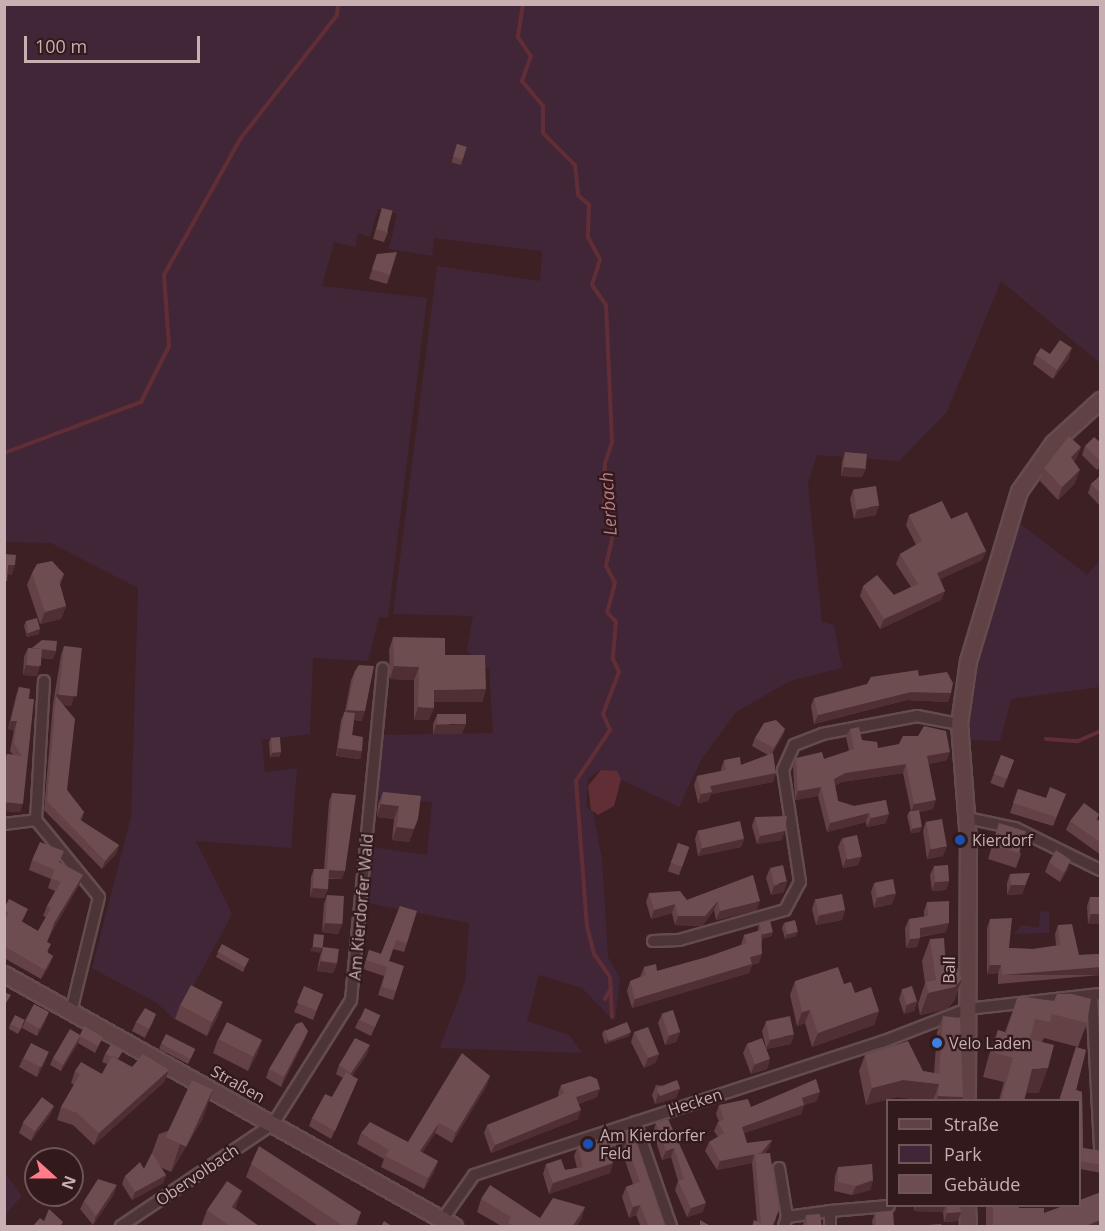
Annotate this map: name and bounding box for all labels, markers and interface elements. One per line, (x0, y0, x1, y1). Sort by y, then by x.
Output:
scale bar (27, 24, 202, 62)
text: 100 m (35, 34, 87, 58)
water label: Lerbach (595, 471, 621, 537)
place label: Kierdorf (972, 830, 1033, 850)
street label: Am Kierdorfer Wald (345, 833, 377, 981)
marker: Kierdorf (953, 833, 967, 847)
street label: Ball (939, 956, 959, 984)
place label: Velo Laden (949, 1033, 1031, 1053)
marker: Velo Laden (930, 1036, 944, 1050)
street label: Straßen (208, 1061, 268, 1107)
street label: Hecken (666, 1084, 724, 1120)
legend (886, 1099, 1081, 1207)
text: Straße (944, 1112, 999, 1136)
place label: Am Kierdorfer Feld (600, 1125, 705, 1163)
marker: Am Kierdorfer Feld (581, 1137, 595, 1151)
street label: Obervolbach (152, 1140, 242, 1210)
text: Park (944, 1142, 982, 1166)
north arrow (24, 1147, 84, 1207)
text: Gebäude (944, 1172, 1020, 1196)
text: N (56, 1173, 82, 1193)

